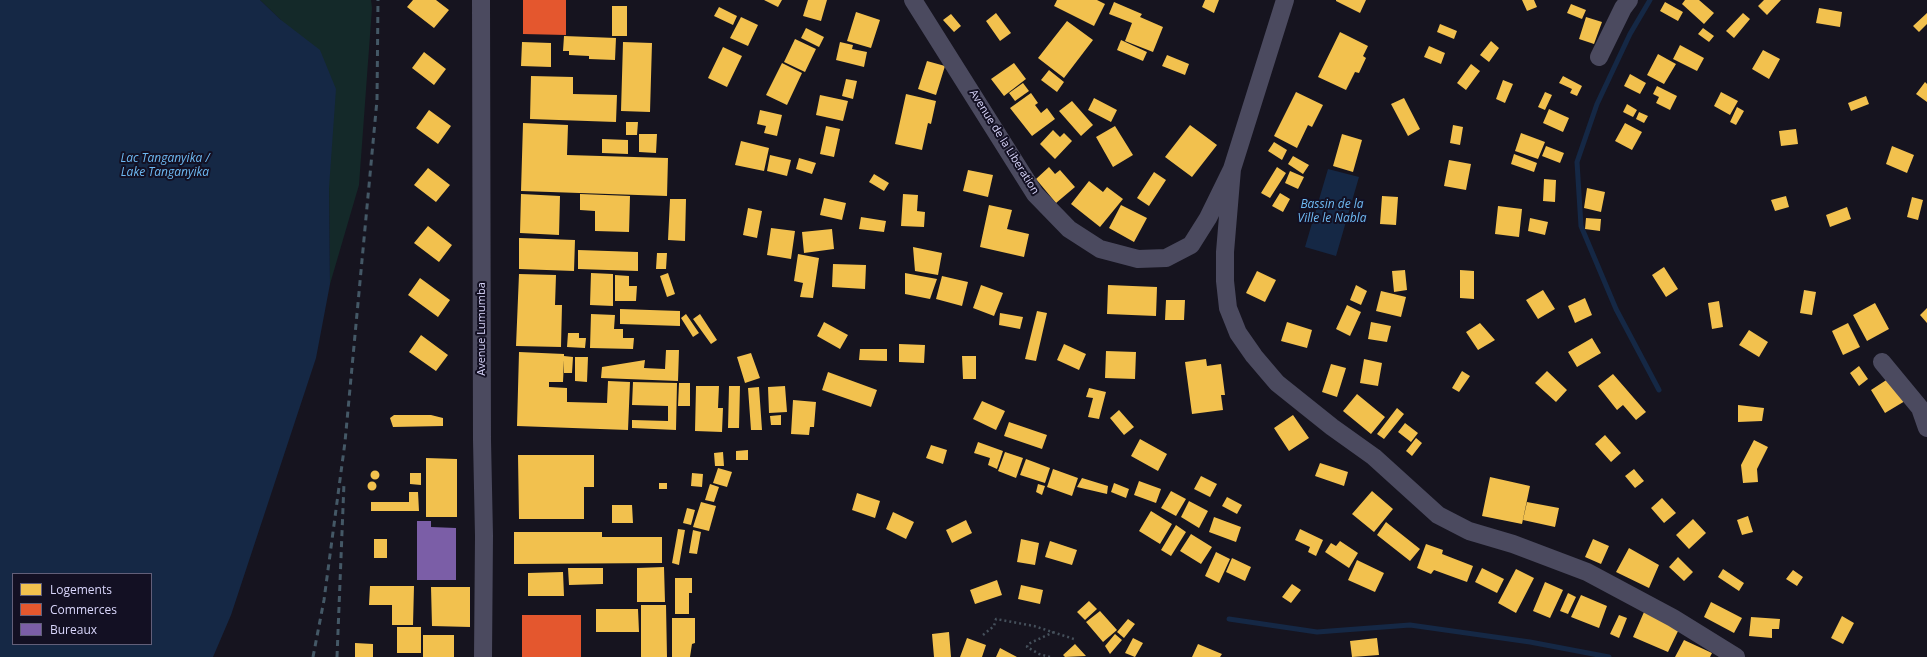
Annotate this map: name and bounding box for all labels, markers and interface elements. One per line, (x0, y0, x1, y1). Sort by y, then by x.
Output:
street label: Avenue de la Liberation (966, 87, 1042, 197)
water label: Lac Tanganyika / Lake Tanganyika (120, 152, 210, 180)
water label: Bassin de la Ville le Nabla (1298, 198, 1366, 226)
street label: Avenue Lumumba (475, 282, 489, 376)
legend (12, 573, 152, 645)
text: Logements (50, 581, 112, 598)
text: Commerces (50, 601, 117, 618)
text: Bureaux (50, 621, 97, 638)

